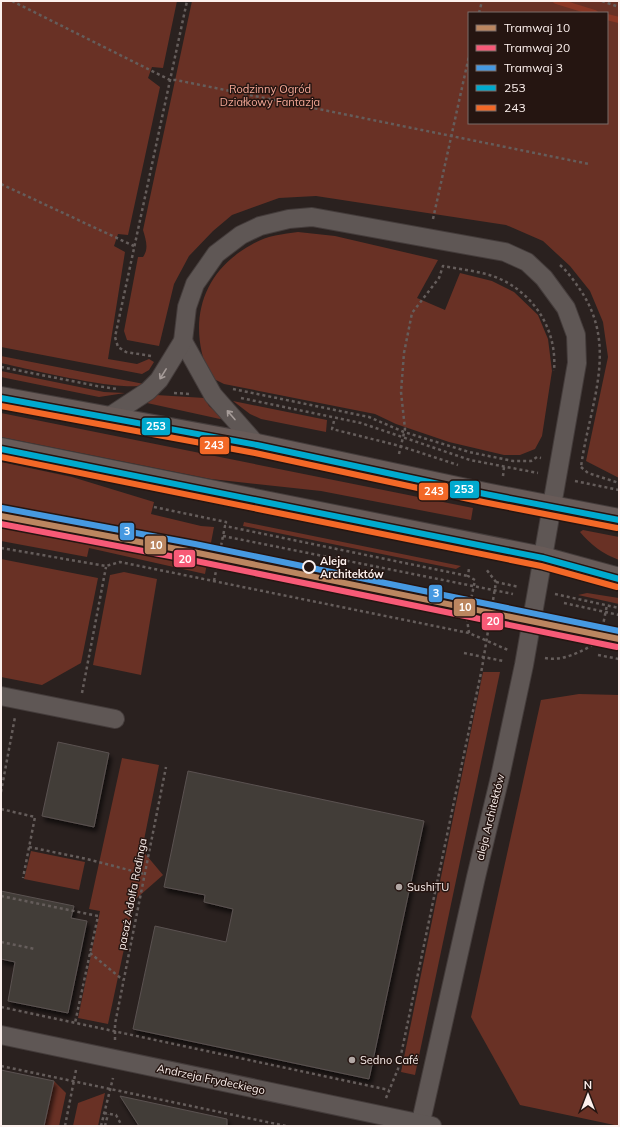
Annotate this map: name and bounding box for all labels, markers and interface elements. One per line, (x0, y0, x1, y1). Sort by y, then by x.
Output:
legend (468, 12, 608, 124)
text: Tramwaj 10 (504, 20, 570, 35)
text: Tramwaj 20 (504, 40, 570, 55)
text: Tramwaj 3 (504, 60, 563, 75)
text: 253 (504, 80, 526, 95)
park label: Rodzinny Ogród Działkowy Fantazja (220, 82, 320, 109)
text: 243 (504, 100, 526, 115)
one-way arrow (159, 368, 167, 379)
one-way arrow (227, 410, 236, 421)
line badge: 253 (141, 417, 171, 436)
text: 253 (146, 419, 166, 433)
line badge: 243 (199, 436, 230, 455)
text: 243 (204, 438, 224, 452)
line badge: 253 (449, 480, 480, 499)
line badge: 243 (418, 482, 449, 501)
text: 253 (454, 482, 474, 496)
text: 243 (424, 484, 444, 498)
line badge: 3 (119, 522, 135, 541)
text: 3 (124, 524, 131, 538)
line badge: 10 (144, 535, 167, 555)
text: 10 (149, 538, 163, 552)
line badge: 20 (173, 549, 196, 568)
text: 20 (178, 552, 192, 566)
place label: Aleja Architektów (320, 554, 384, 581)
marker: Aleja Architektów (302, 560, 316, 574)
line badge: 3 (428, 584, 443, 603)
text: 3 (433, 586, 440, 600)
line badge: 10 (453, 598, 476, 617)
text: 10 (458, 600, 472, 614)
line badge: 20 (481, 612, 504, 631)
text: 20 (486, 614, 500, 628)
street label: aleja Architektów (472, 772, 508, 862)
street label: pasaż Adolfa Radinga (114, 837, 150, 951)
place label: SushiTU (407, 880, 449, 894)
marker: SushiTU (394, 882, 404, 892)
place label: Sedno Café (360, 1053, 419, 1067)
marker: Sedno Café (347, 1055, 357, 1065)
street label: Andrzeja Frydeckiego (156, 1061, 266, 1097)
north arrow (568, 1075, 608, 1115)
text: N (584, 1078, 592, 1092)

